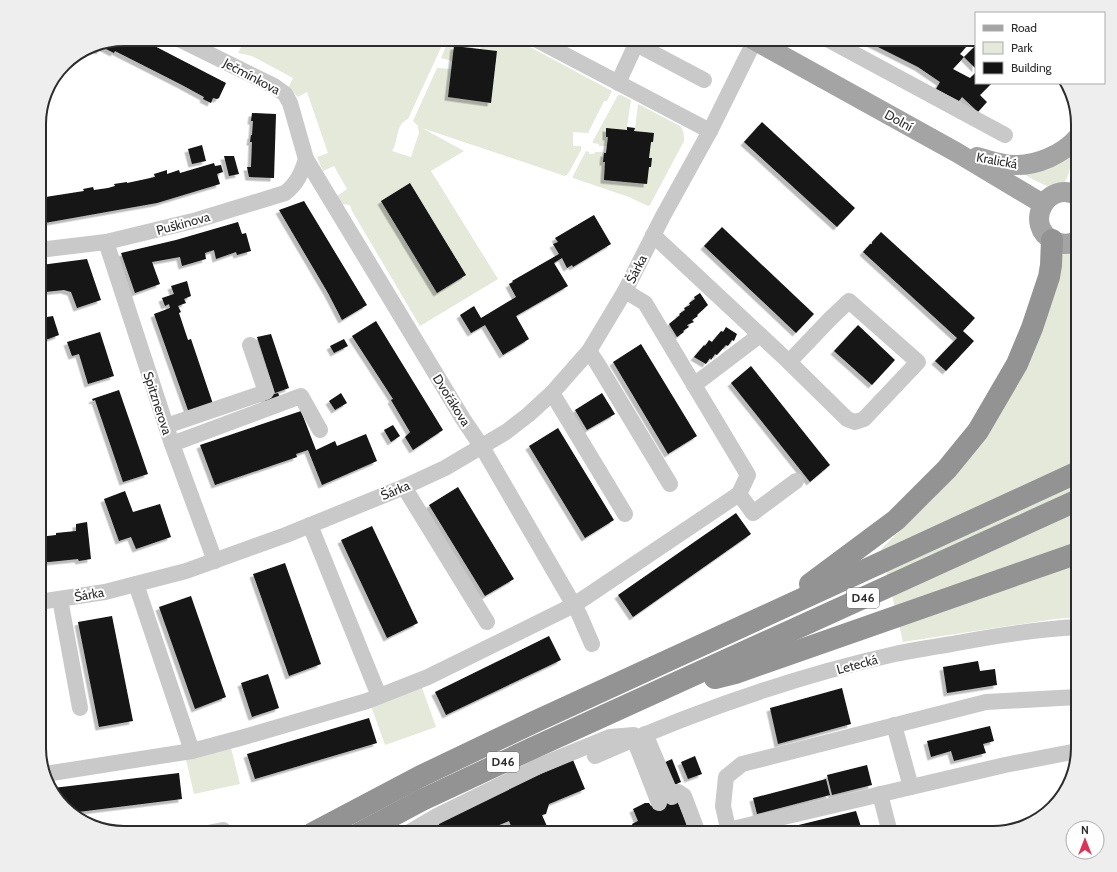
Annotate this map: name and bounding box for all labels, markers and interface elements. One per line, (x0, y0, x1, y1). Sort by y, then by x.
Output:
legend (975, 12, 1105, 84)
text: Road (1011, 20, 1037, 35)
text: Park (1011, 40, 1033, 55)
street label: Ječmínkova (220, 54, 284, 98)
text: Building (1011, 60, 1053, 75)
street label: Dolní (882, 106, 916, 134)
street label: Kralická (975, 149, 1019, 172)
street label: Puškinova (154, 208, 212, 238)
street label: Šárka (621, 251, 650, 286)
street label: Spitznerova (140, 369, 176, 437)
street label: Dvořákova (430, 371, 475, 430)
street label: Šárka (378, 476, 413, 503)
street label: Šárka (73, 582, 106, 604)
road number: D46 (847, 588, 879, 608)
street label: Letecká (835, 651, 880, 677)
road number: D46 (487, 752, 519, 772)
north arrow (1065, 820, 1105, 860)
text: N (1081, 823, 1089, 837)

